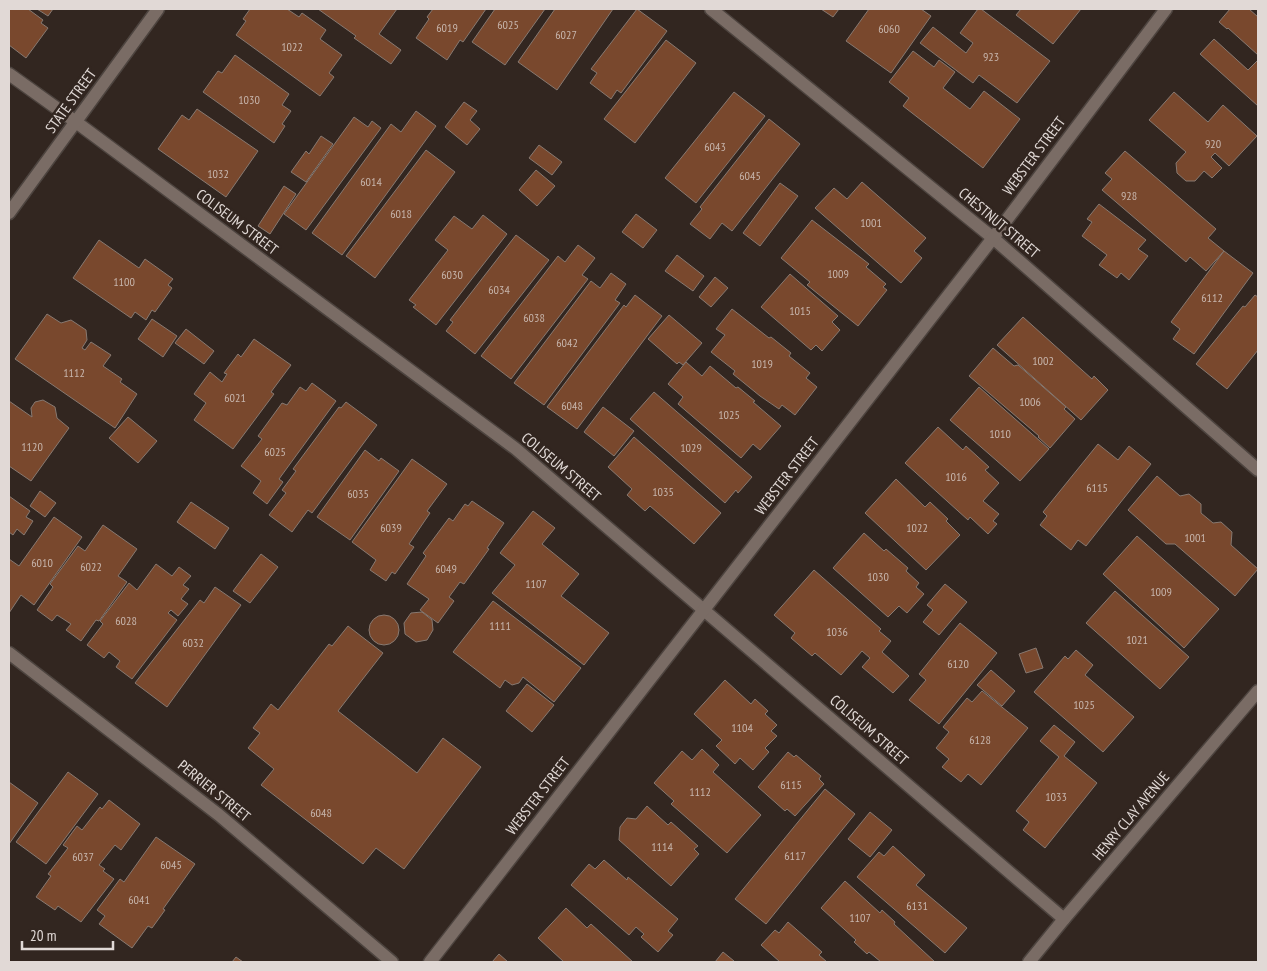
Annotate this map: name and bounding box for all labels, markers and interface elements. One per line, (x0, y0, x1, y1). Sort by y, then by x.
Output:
house number: 6025 (497, 17, 519, 32)
house number: 6019 (436, 20, 458, 35)
house number: 6060 (878, 21, 900, 36)
house number: 6027 (555, 27, 577, 42)
house number: 1022 (281, 39, 303, 54)
house number: 923 (983, 49, 999, 64)
street label: STATE STREET (41, 65, 100, 137)
house number: 1030 (238, 92, 260, 107)
street label: WEBSTER STREET (998, 112, 1069, 199)
house number: 920 (1205, 136, 1221, 151)
house number: 6043 (704, 139, 726, 154)
house number: 1032 (207, 166, 229, 181)
house number: 6045 (739, 168, 761, 183)
house number: 6014 (360, 174, 382, 189)
street label: CHESTNUT STREET (955, 183, 1044, 262)
street label: COLISEUM STREET (193, 185, 282, 259)
house number: 928 (1121, 188, 1137, 203)
house number: 6018 (390, 206, 412, 221)
house number: 1001 (860, 215, 882, 230)
house number: 1009 (827, 266, 849, 281)
house number: 6030 (441, 267, 463, 282)
house number: 1100 (113, 274, 135, 289)
house number: 6034 (488, 282, 510, 297)
house number: 6112 (1201, 290, 1223, 305)
house number: 1015 (789, 303, 811, 318)
house number: 6038 (523, 310, 545, 325)
house number: 6042 (556, 335, 578, 350)
house number: 1002 (1032, 353, 1054, 368)
house number: 1019 (751, 356, 773, 371)
house number: 1112 (63, 365, 85, 380)
house number: 6021 (224, 390, 246, 405)
house number: 1006 (1019, 394, 1041, 409)
house number: 6048 (561, 398, 583, 413)
house number: 1025 (718, 407, 740, 422)
house number: 1010 (989, 426, 1011, 441)
street label: COLISEUM STREET (518, 428, 605, 506)
street label: WEBSTER STREET (750, 433, 823, 518)
house number: 1120 (21, 439, 43, 454)
house number: 1029 (680, 440, 702, 455)
house number: 6025 (264, 444, 286, 459)
house number: 1016 (945, 469, 967, 484)
house number: 6115 (1086, 480, 1108, 495)
house number: 1035 (652, 484, 674, 499)
house number: 6035 (347, 486, 369, 501)
house number: 6039 (380, 520, 402, 535)
house number: 1022 (906, 520, 928, 535)
house number: 1001 (1184, 530, 1206, 545)
house number: 6010 (31, 555, 53, 570)
house number: 6022 (80, 559, 102, 574)
house number: 6049 (435, 561, 457, 576)
house number: 1030 (867, 569, 889, 584)
house number: 1107 (525, 576, 547, 591)
house number: 1009 (1150, 584, 1172, 599)
house number: 6028 (115, 613, 137, 628)
house number: 1111 (489, 618, 511, 633)
house number: 1036 (826, 624, 848, 639)
house number: 1021 (1126, 632, 1148, 647)
house number: 6032 (182, 635, 204, 650)
house number: 6120 (947, 656, 969, 671)
street label: COLISEUM STREET (826, 690, 913, 769)
house number: 1025 (1073, 697, 1095, 712)
house number: 1104 (731, 720, 753, 735)
house number: 6128 (969, 732, 991, 747)
street label: WEBSTER STREET (501, 753, 574, 838)
street label: PERRIER STREET (174, 756, 255, 826)
street label: HENRY CLAY AVENUE (1088, 768, 1173, 864)
house number: 6115 (780, 777, 802, 792)
house number: 1112 (689, 784, 711, 799)
house number: 1033 (1045, 789, 1067, 804)
house number: 6048 (310, 805, 332, 820)
house number: 1114 (651, 839, 673, 854)
house number: 6117 (784, 848, 806, 863)
house number: 6037 (72, 849, 94, 864)
house number: 6045 (160, 857, 182, 872)
house number: 6041 (128, 892, 150, 907)
house number: 6131 (906, 898, 928, 913)
house number: 1107 (849, 910, 871, 925)
scale bar (22, 918, 114, 950)
text: 20 m (30, 926, 56, 945)

